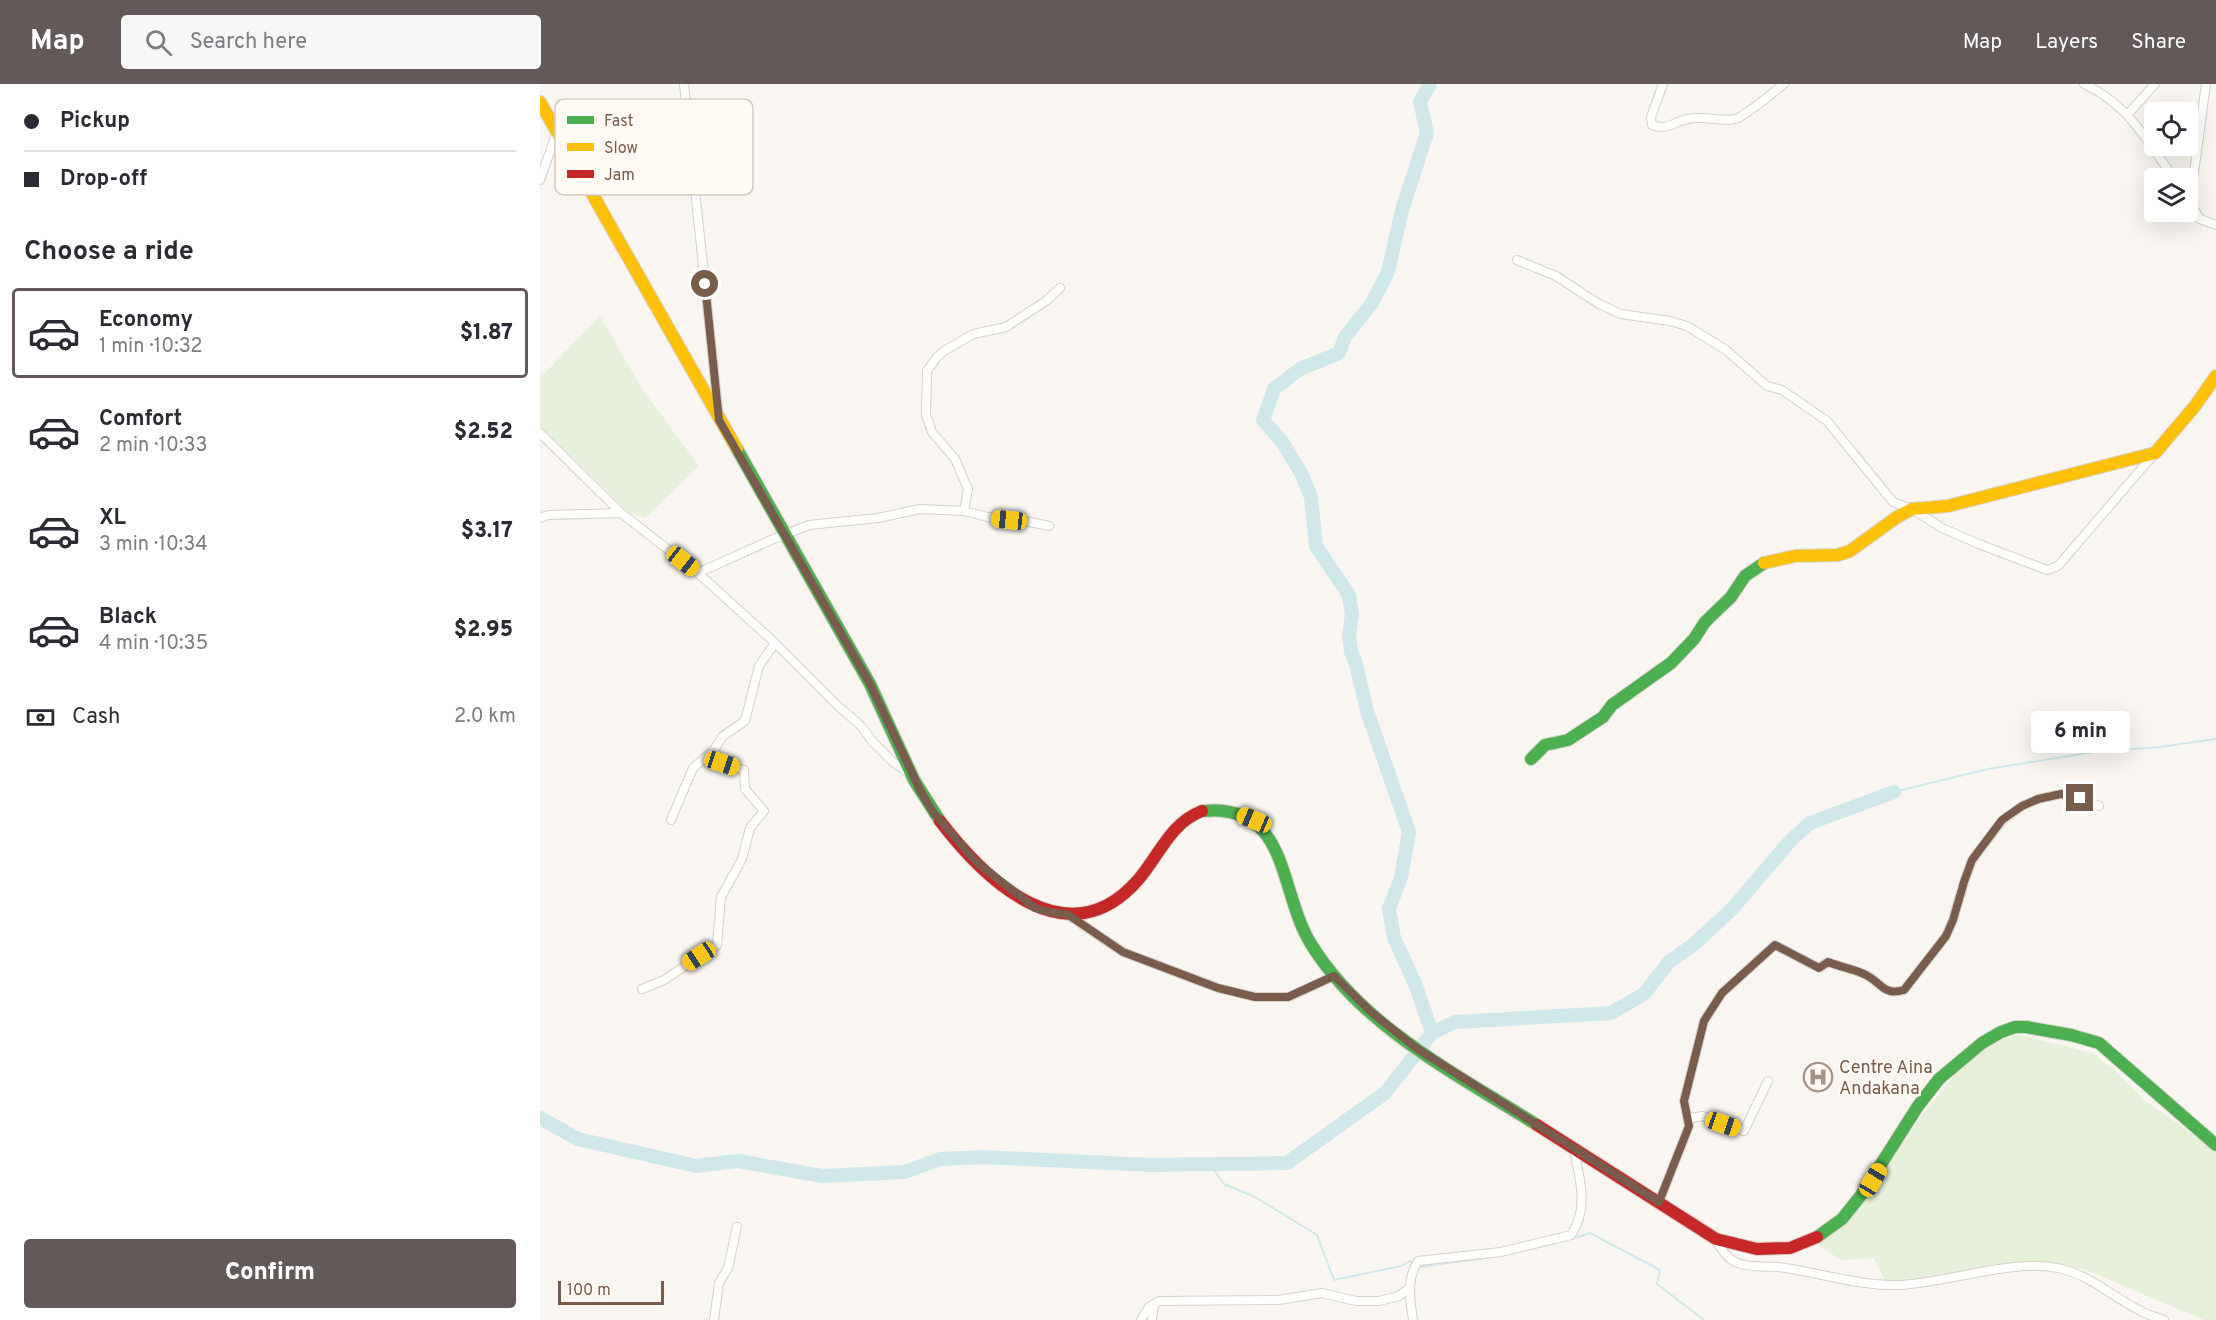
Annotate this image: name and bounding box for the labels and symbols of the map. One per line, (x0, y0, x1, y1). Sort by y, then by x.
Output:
legend (555, 99, 753, 195)
text: Fast (604, 112, 634, 132)
text: Slow (604, 139, 638, 159)
text: Jam (604, 166, 635, 186)
route start (691, 270, 718, 297)
car (990, 509, 1028, 531)
car (663, 543, 703, 579)
callout: 6 min (2030, 711, 2130, 753)
car (702, 749, 742, 777)
route end (2066, 784, 2093, 811)
car (1234, 805, 1274, 835)
car (679, 939, 719, 973)
place label: Centre Aina Andakana (1839, 1057, 1933, 1101)
hospital icon: Centre Aina Andakana (1802, 1061, 1834, 1093)
car (1703, 1110, 1743, 1138)
car (1856, 1160, 1890, 1200)
scale bar (558, 1278, 664, 1306)

